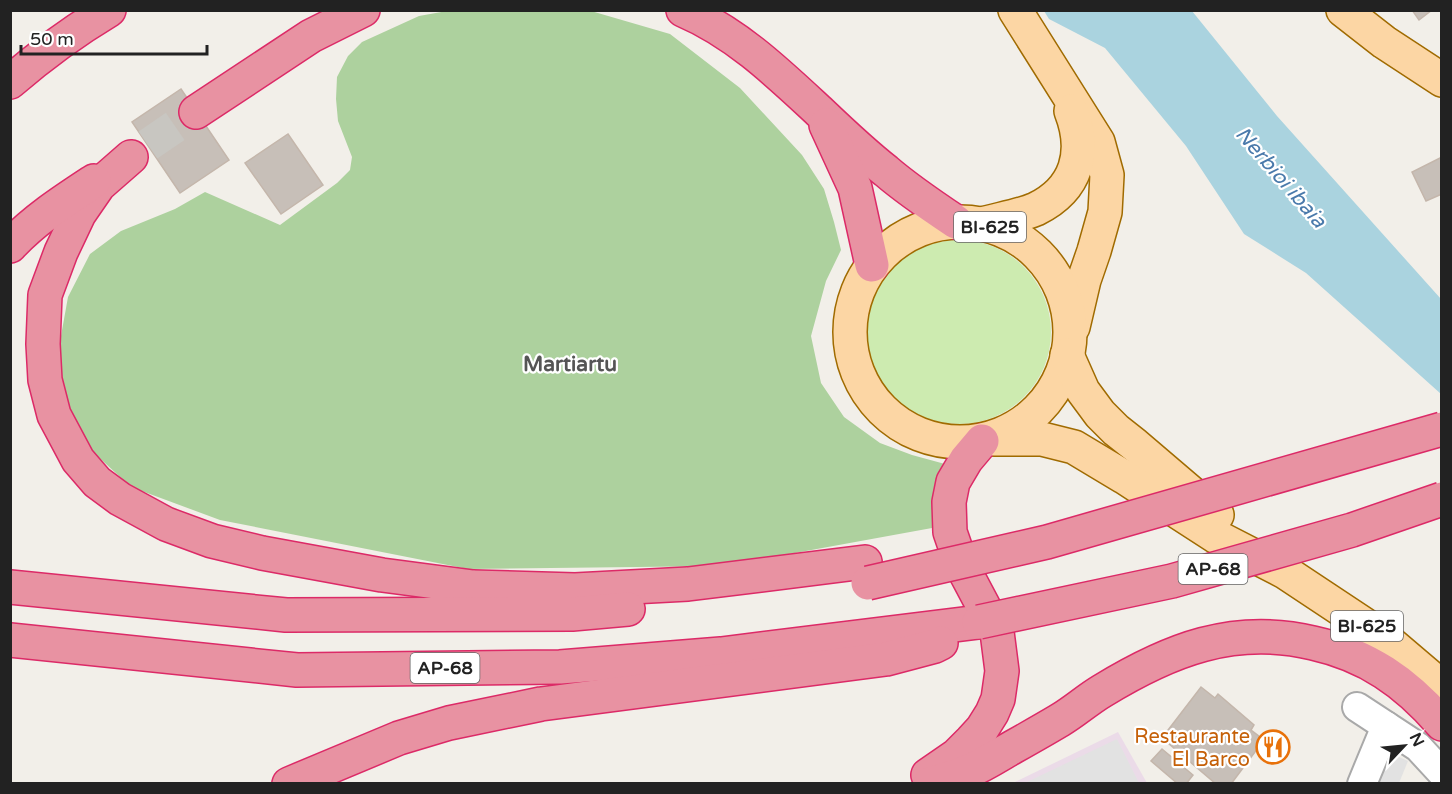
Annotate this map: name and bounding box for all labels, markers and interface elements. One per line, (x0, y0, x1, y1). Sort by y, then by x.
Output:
scale bar (21, 18, 207, 56)
text: 50 m (30, 28, 74, 50)
water label: Nerbioi ibaia (1230, 122, 1332, 234)
road number: BI-625 (954, 212, 1026, 242)
district label: Martiartu (523, 352, 617, 377)
road number: AP-68 (1178, 554, 1248, 584)
road number: BI-625 (1331, 611, 1403, 641)
road number: AP-68 (410, 653, 480, 683)
north arrow (1374, 716, 1434, 776)
place label: Restaurante El Barco (1134, 725, 1250, 772)
restaurant icon: Restaurante El Barco (1255, 729, 1291, 765)
text: N (1405, 730, 1428, 750)

